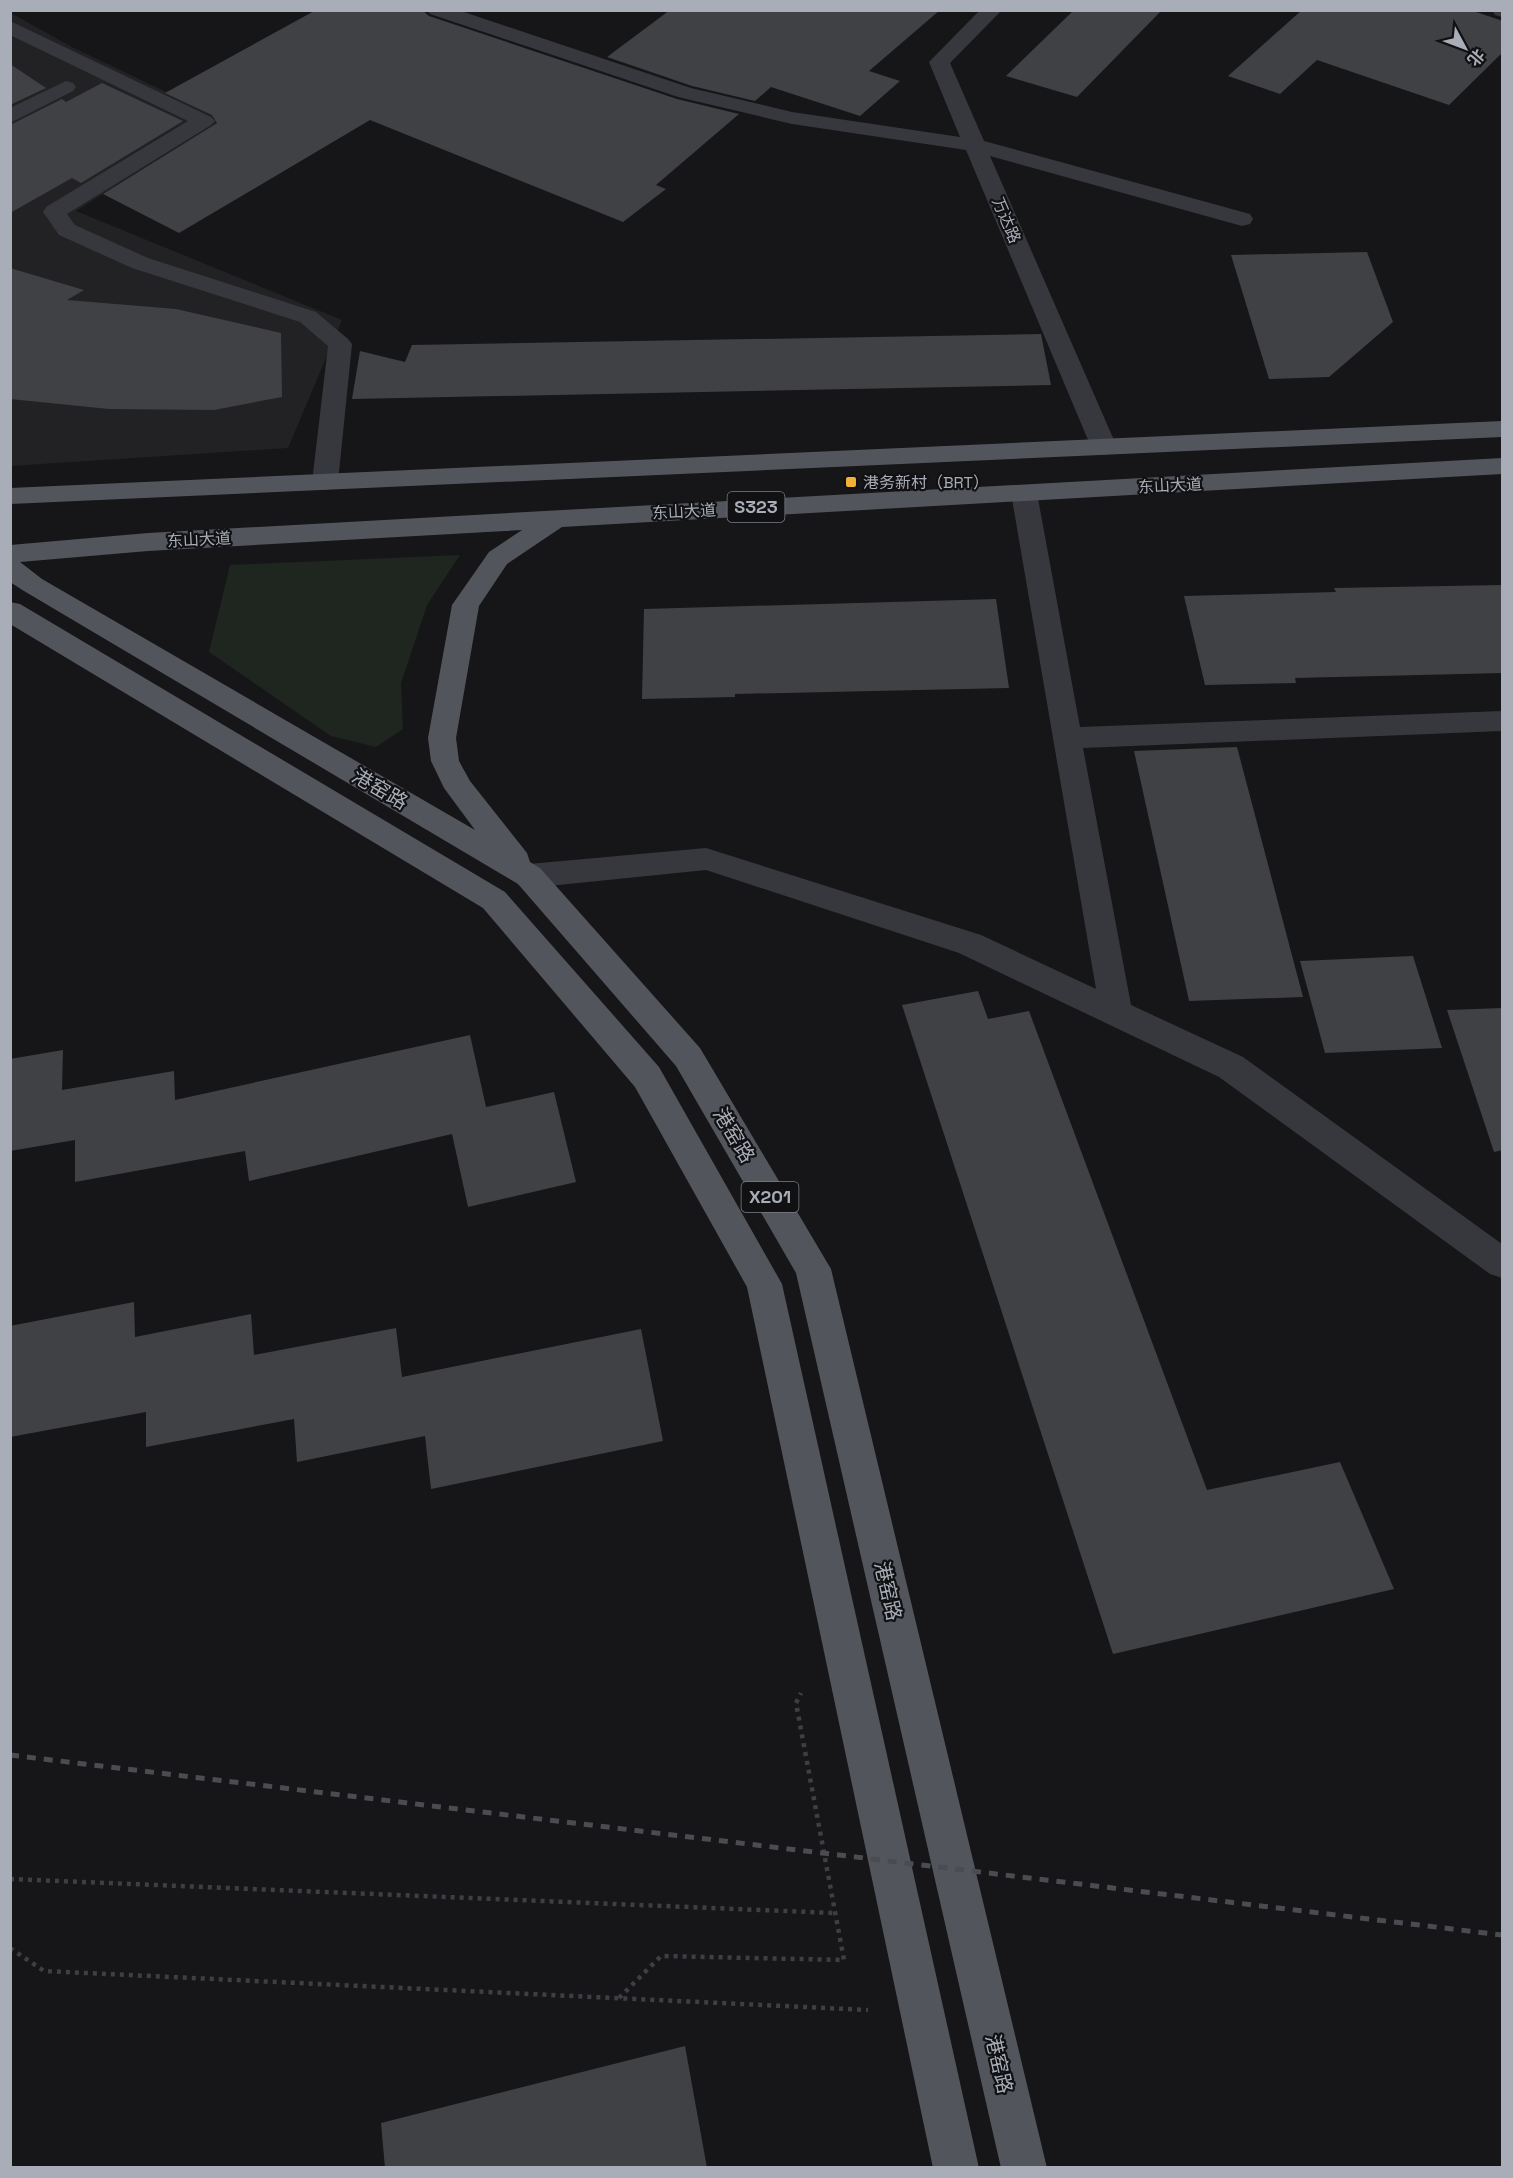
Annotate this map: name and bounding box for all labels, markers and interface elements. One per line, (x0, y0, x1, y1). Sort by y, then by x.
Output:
north arrow (1435, 18, 1495, 78)
text: 北 (1463, 45, 1489, 70)
street label: 万达路 (987, 194, 1026, 246)
place label: 港务新村（BRT） (863, 472, 989, 493)
street label: 东山大道 (1138, 473, 1203, 498)
marker: 港务新村（BRT） (844, 475, 858, 489)
road number: S323 (728, 492, 784, 522)
street label: 东山大道 (652, 499, 717, 524)
street label: 东山大道 (167, 527, 232, 552)
street label: 港窑路 (348, 763, 412, 815)
street label: 港窑路 (707, 1103, 761, 1167)
road number: X201 (742, 1182, 798, 1212)
street label: 港窑路 (869, 1559, 907, 1623)
street label: 港窑路 (980, 2032, 1018, 2096)

